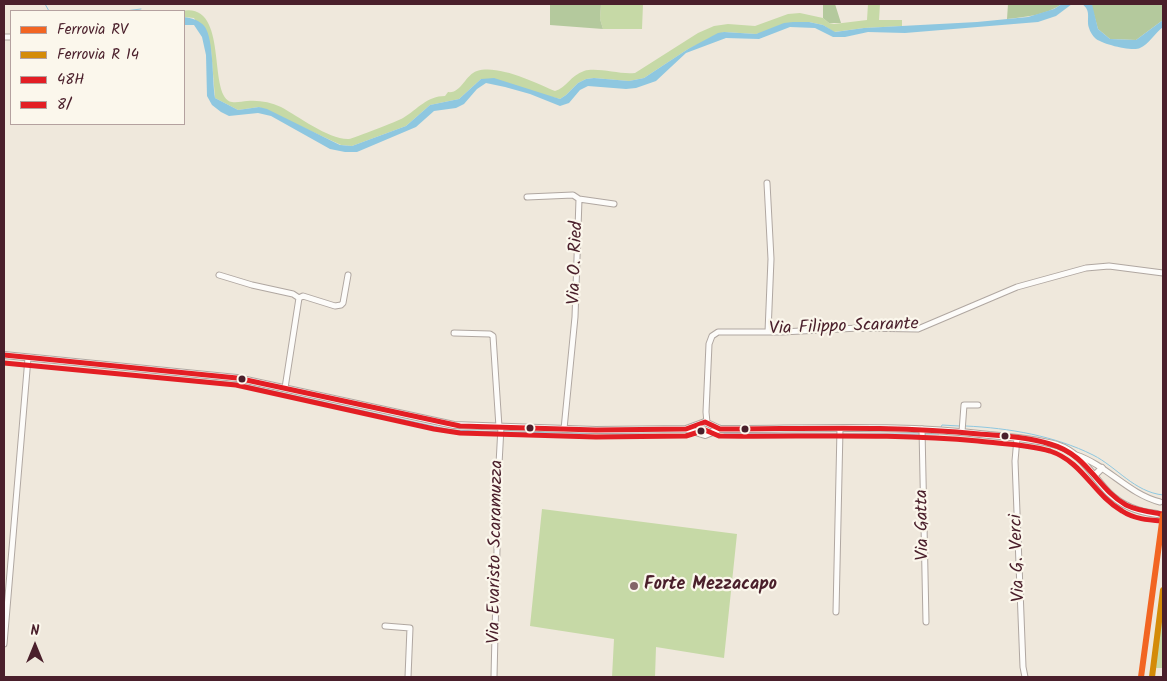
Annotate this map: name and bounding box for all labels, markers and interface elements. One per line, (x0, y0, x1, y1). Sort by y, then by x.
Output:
legend (10, 10, 185, 125)
text: Ferrovia RV (57, 18, 128, 42)
text: Ferrovia R 14 (57, 43, 139, 67)
text: 48H (57, 68, 84, 92)
text: 8/ (57, 93, 71, 117)
street label: Via O. Ried (565, 221, 589, 305)
street label: Via Filippo Scarante (769, 315, 919, 341)
unlabelled marker (237, 374, 247, 384)
unlabelled marker (525, 423, 535, 433)
unlabelled marker (740, 424, 750, 434)
unlabelled marker (696, 426, 706, 436)
unlabelled marker (1000, 431, 1010, 441)
street label: Via Evaristo Scaramuzza (485, 460, 509, 644)
street label: Via Gatta (913, 489, 935, 561)
street label: Via G. Verci (1007, 514, 1031, 602)
place label: Forte Mezzacapo (644, 575, 777, 597)
marker: Forte Mezzacapo (628, 580, 640, 592)
text: N (31, 620, 39, 642)
north arrow (10, 621, 60, 671)

